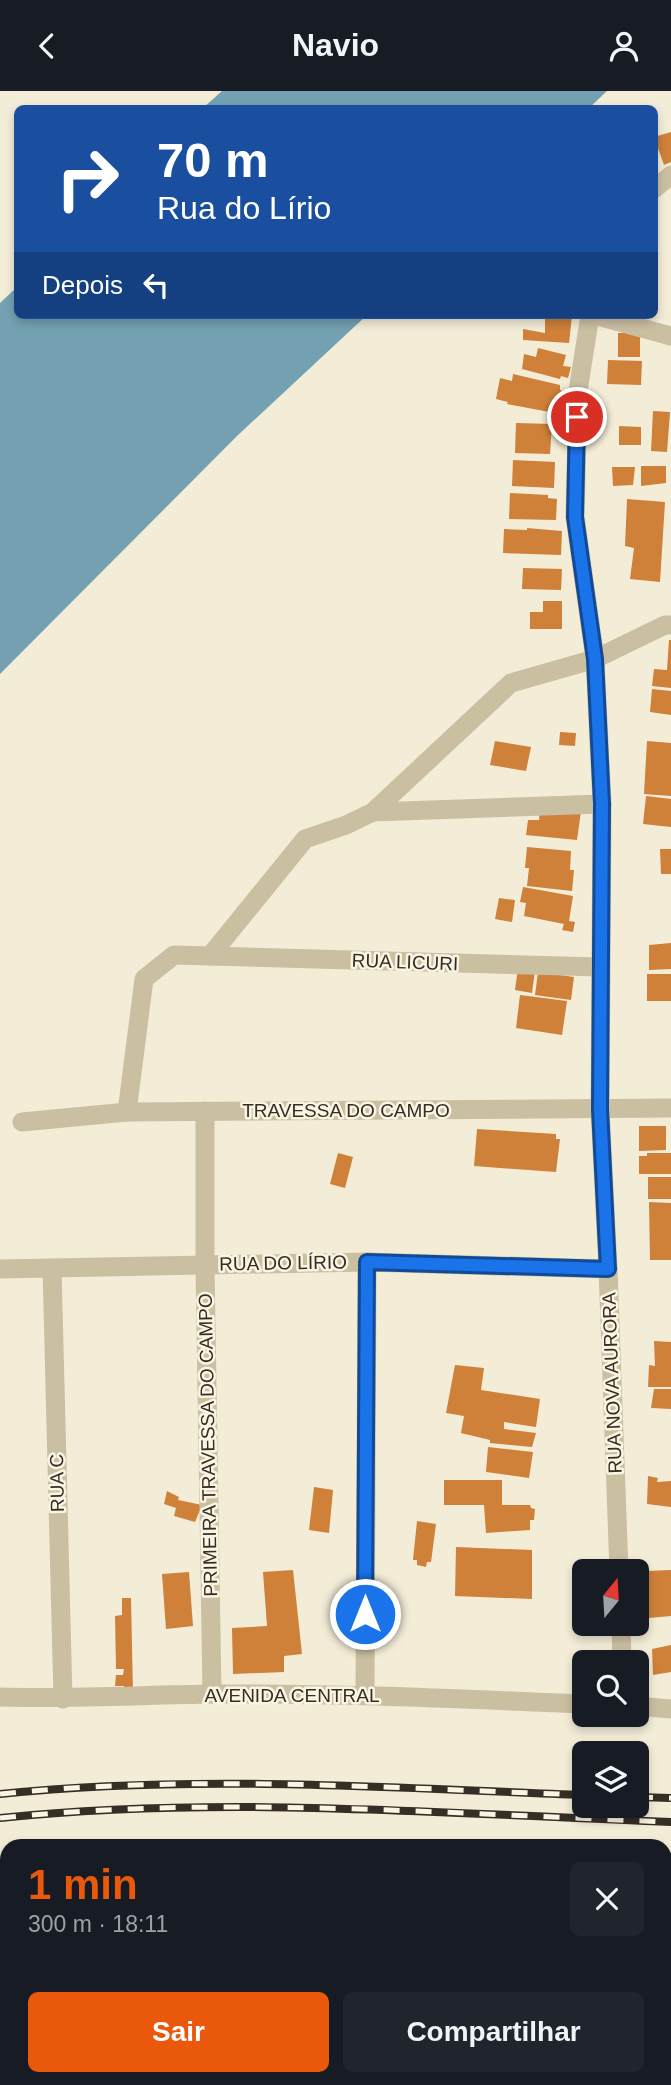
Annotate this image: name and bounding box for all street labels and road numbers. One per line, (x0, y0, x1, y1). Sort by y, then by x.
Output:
street label: RUA LICURI (351, 950, 459, 974)
street label: TRAVESSA DO CAMPO (242, 1100, 450, 1121)
street label: RUA DO LÍRIO (219, 1251, 347, 1275)
street label: RUA NOVA AURORA (598, 1292, 626, 1474)
street label: PRIMEIRA TRAVESSA DO CAMPO (195, 1293, 221, 1597)
street label: RUA C (46, 1454, 68, 1512)
street label: AVENIDA CENTRAL (205, 1685, 379, 1706)

